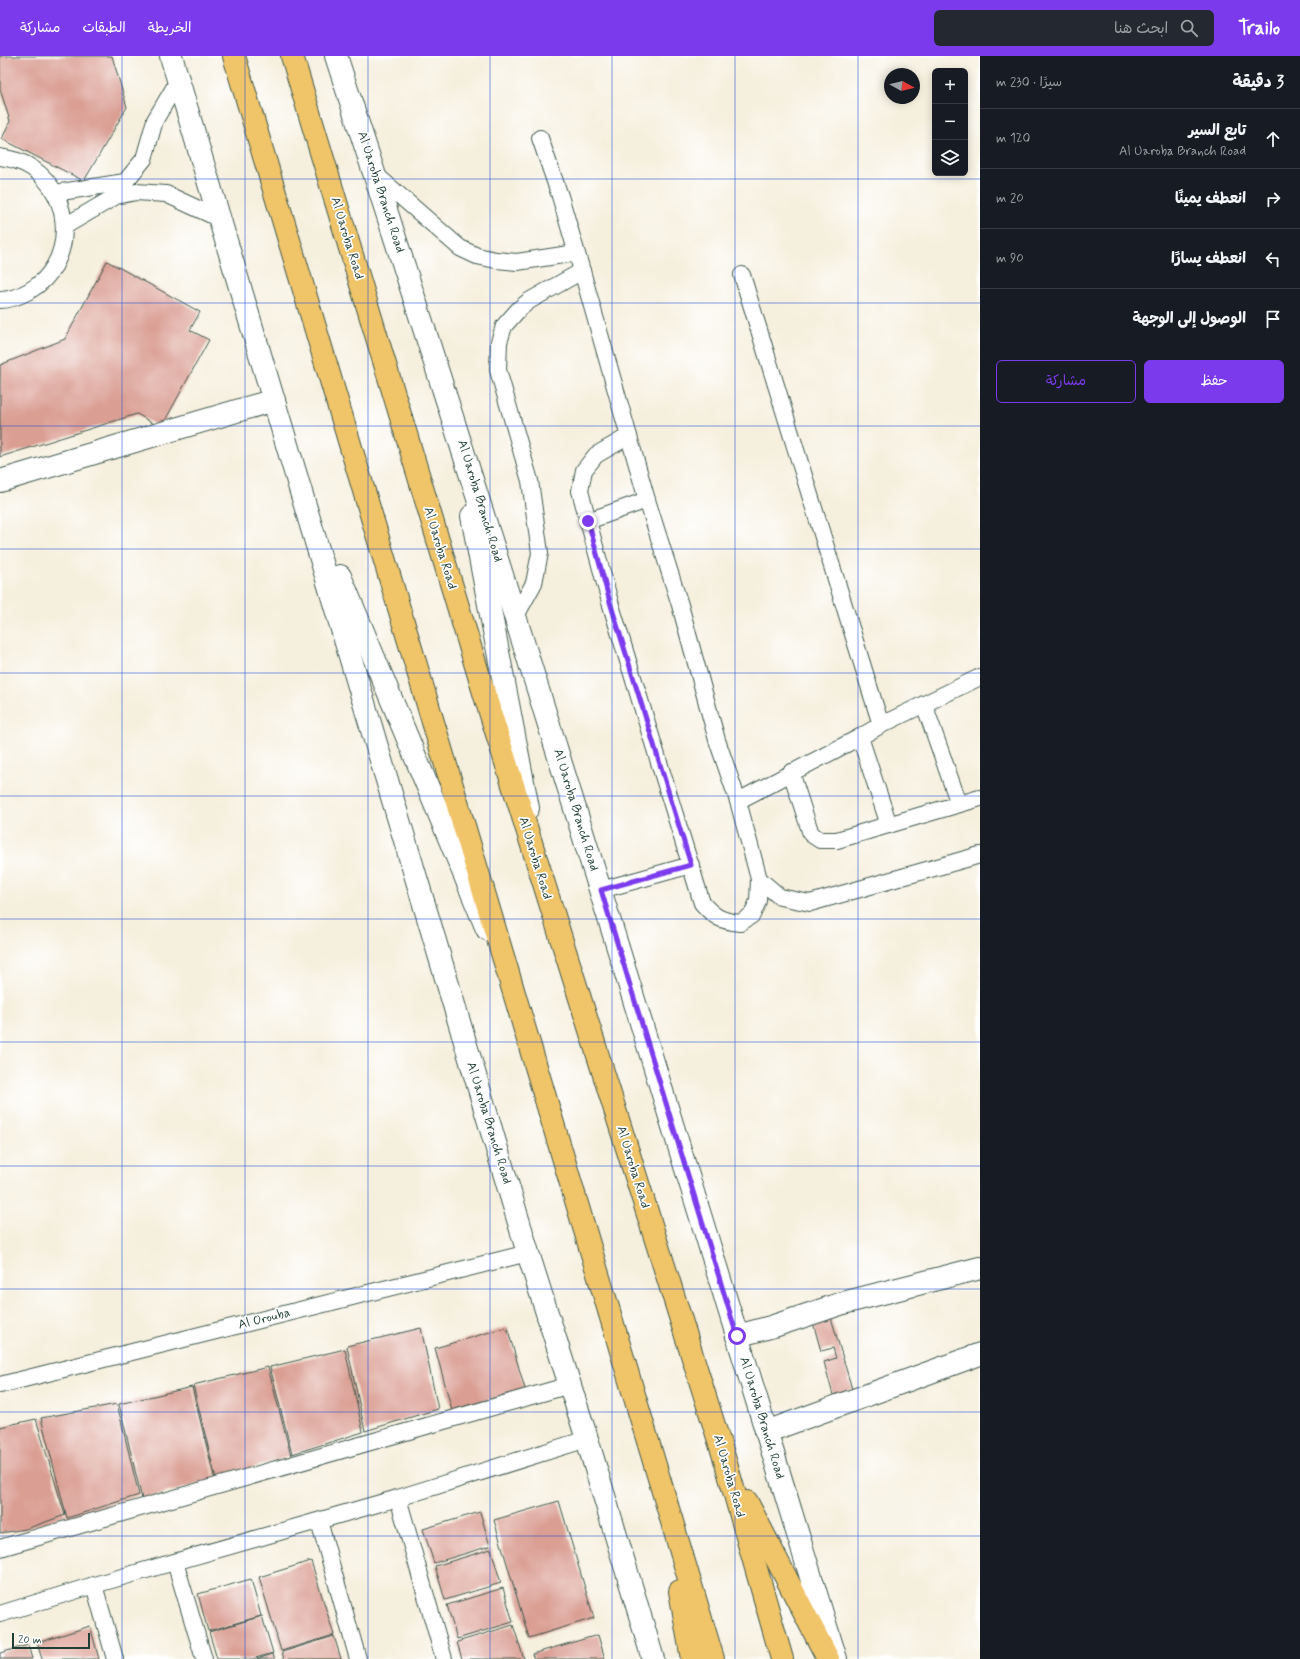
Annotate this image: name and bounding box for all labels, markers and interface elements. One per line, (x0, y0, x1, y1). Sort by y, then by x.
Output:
search box (934, 10, 1214, 46)
text: Trailo (1238, 16, 1280, 41)
icon: search (1178, 17, 1200, 39)
text: مشاركة (20, 19, 60, 37)
text: الطبقات (82, 19, 126, 37)
text: الخريطة (148, 19, 191, 37)
text: ابحث هنا (1114, 19, 1168, 39)
north arrow (884, 68, 920, 104)
map controls (932, 68, 968, 176)
button: + (932, 68, 968, 104)
text: 3 دقيقة (1233, 71, 1284, 93)
text: سيرًا · 230 m (996, 74, 1062, 91)
button: − (932, 104, 968, 140)
text: تابع السير (1188, 121, 1246, 141)
icon: ahead (1262, 128, 1284, 150)
street label: Al Uaroba Branch Road (353, 129, 409, 255)
text: 120 m (996, 130, 1030, 147)
button: layers (932, 140, 968, 176)
text: Al Uaroba Branch Road (1119, 143, 1246, 160)
icon: right (1262, 188, 1284, 210)
text: انعطف يمينًا (1175, 189, 1246, 209)
text: 20 m (996, 190, 1024, 207)
street label: Al Uaroba Road (326, 195, 368, 281)
icon: left (1262, 248, 1284, 270)
text: انعطف يسارًا (1171, 249, 1246, 269)
text: 90 m (996, 250, 1024, 267)
icon: arrive (1262, 308, 1284, 330)
text: الوصول إلى الوجهة (1132, 309, 1246, 329)
button: مشاركة (996, 360, 1136, 403)
button: حفظ (1144, 360, 1284, 403)
street label: Al Uaroba Branch Road (453, 438, 507, 564)
street label: Al Uaroba Road (419, 505, 461, 591)
route end (579, 512, 597, 530)
street label: Al Uaroba Branch Road (549, 747, 603, 873)
street label: Al Uaroba Road (514, 815, 556, 901)
street label: Al Uaroba Branch Road (462, 1060, 516, 1186)
street label: Al Uaroba Road (612, 1124, 654, 1210)
street label: Al Orouba (236, 1304, 292, 1334)
route start (728, 1327, 746, 1345)
street label: Al Uaroba Branch Road (735, 1355, 789, 1481)
street label: Al Uaroba Road (709, 1433, 749, 1519)
scale bar (12, 1631, 90, 1650)
text: 20 m (18, 1633, 41, 1647)

